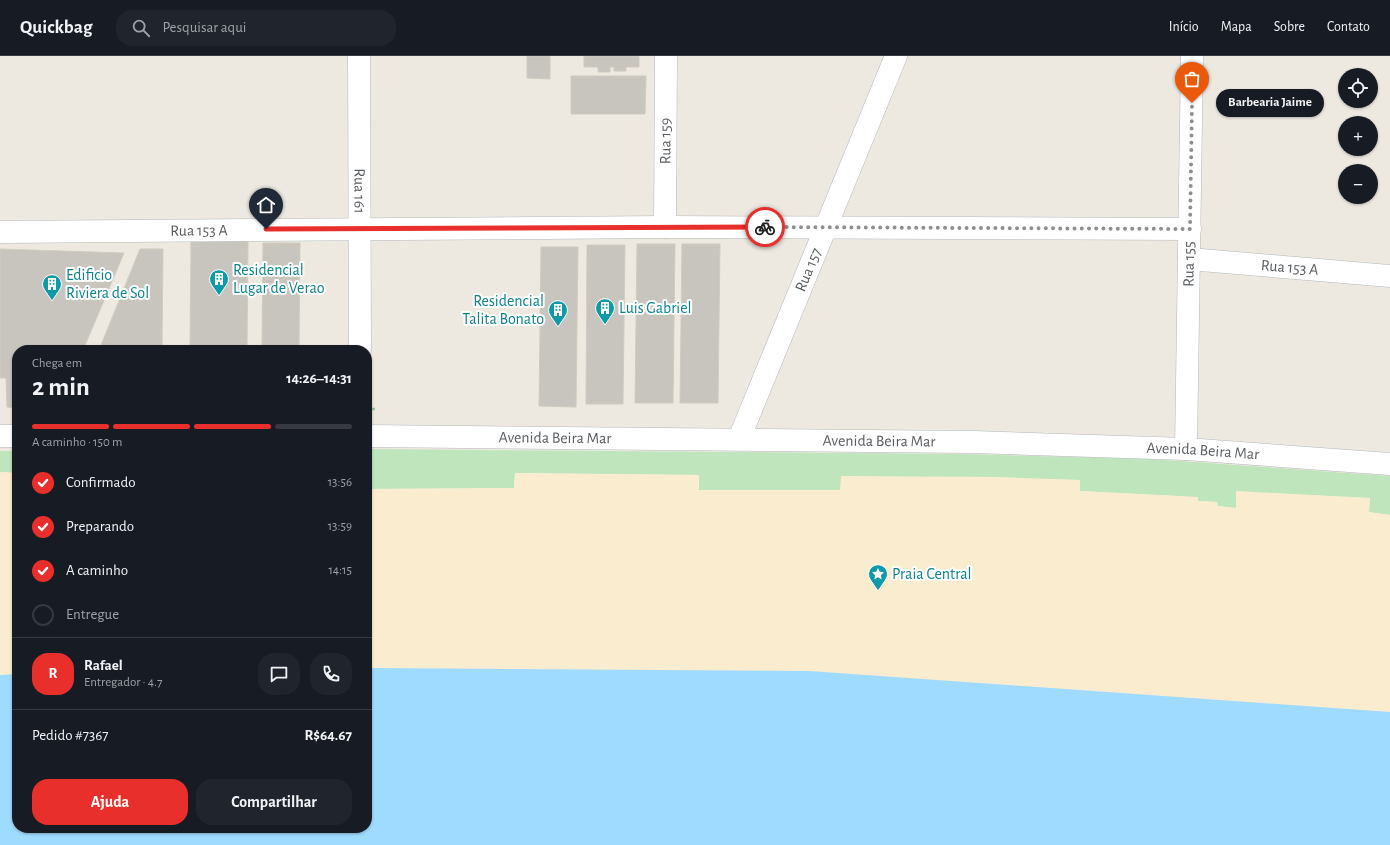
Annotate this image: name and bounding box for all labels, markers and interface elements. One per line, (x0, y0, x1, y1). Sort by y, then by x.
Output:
search box (116, 10, 396, 46)
icon: search (130, 17, 152, 39)
text: Quickbag (20, 18, 92, 37)
text: Pesquisar aqui (162, 20, 247, 35)
text: Início (1169, 20, 1199, 34)
text: Mapa (1221, 20, 1252, 34)
text: Sobre (1274, 20, 1305, 34)
text: Contato (1327, 20, 1370, 34)
pin (1175, 62, 1209, 103)
icon: bag (1181, 68, 1203, 90)
map controls (1338, 68, 1378, 204)
button: locate (1338, 68, 1378, 108)
callout: Barbearia Jaime (1216, 89, 1324, 117)
text: Barbearia Jaime (1228, 96, 1312, 109)
button: + (1338, 116, 1378, 156)
street label: Rua 159 (657, 118, 674, 164)
button: − (1338, 164, 1378, 204)
street label: Rua 161 (351, 168, 368, 214)
pin (249, 188, 283, 229)
icon: home (255, 194, 277, 216)
courier (745, 207, 785, 247)
icon: bike (754, 216, 776, 238)
street label: Rua 153 A (170, 222, 228, 239)
street label: Rua 155 (1180, 241, 1197, 287)
street label: Rua 157 (792, 245, 825, 294)
street label: Rua 153 A (1260, 257, 1319, 278)
place label: Residencial Lugar de Verao (233, 262, 325, 296)
place label: Edificio Riviera de Sol (66, 267, 149, 301)
building icon: Residencial Lugar de Verao (208, 268, 230, 296)
building icon: Edificio Riviera de Sol (41, 273, 63, 301)
place label: Residencial Talita Bonato (462, 293, 544, 327)
building icon: Luis Gabriel (594, 297, 616, 325)
building icon: Residencial Talita Bonato (547, 299, 569, 327)
place label: Luis Gabriel (619, 300, 692, 316)
text: Chega em (32, 357, 82, 370)
text: 14:26–14:31 (286, 371, 352, 386)
text: 2 min (32, 374, 90, 400)
street label: Avenida Beira Mar (498, 429, 612, 446)
street label: Avenida Beira Mar (822, 433, 936, 450)
text: A caminho · 150 m (32, 436, 122, 449)
street label: Avenida Beira Mar (1146, 440, 1261, 462)
icon: check (32, 472, 54, 494)
text: Confirmado (66, 475, 136, 490)
text: 13:56 (328, 476, 352, 489)
icon: check (32, 516, 54, 538)
text: Preparando (66, 519, 134, 534)
text: 13:59 (328, 520, 352, 533)
icon: check (32, 560, 54, 582)
text: A caminho (66, 563, 128, 578)
place icon: Praia Central (867, 563, 889, 591)
text: 14:15 (328, 564, 352, 577)
place label: Praia Central (892, 566, 972, 582)
text: Entregue (66, 607, 119, 622)
button: chat (258, 653, 300, 695)
button: phone (310, 653, 352, 695)
text: Rafael (84, 658, 123, 673)
text: R (49, 666, 57, 681)
text: Entregador · 4.7 (84, 676, 162, 689)
text: Pedido #7367 (32, 728, 109, 743)
text: R$64.67 (304, 728, 352, 743)
button: Ajuda (32, 779, 188, 825)
button: Compartilhar (196, 779, 352, 825)

